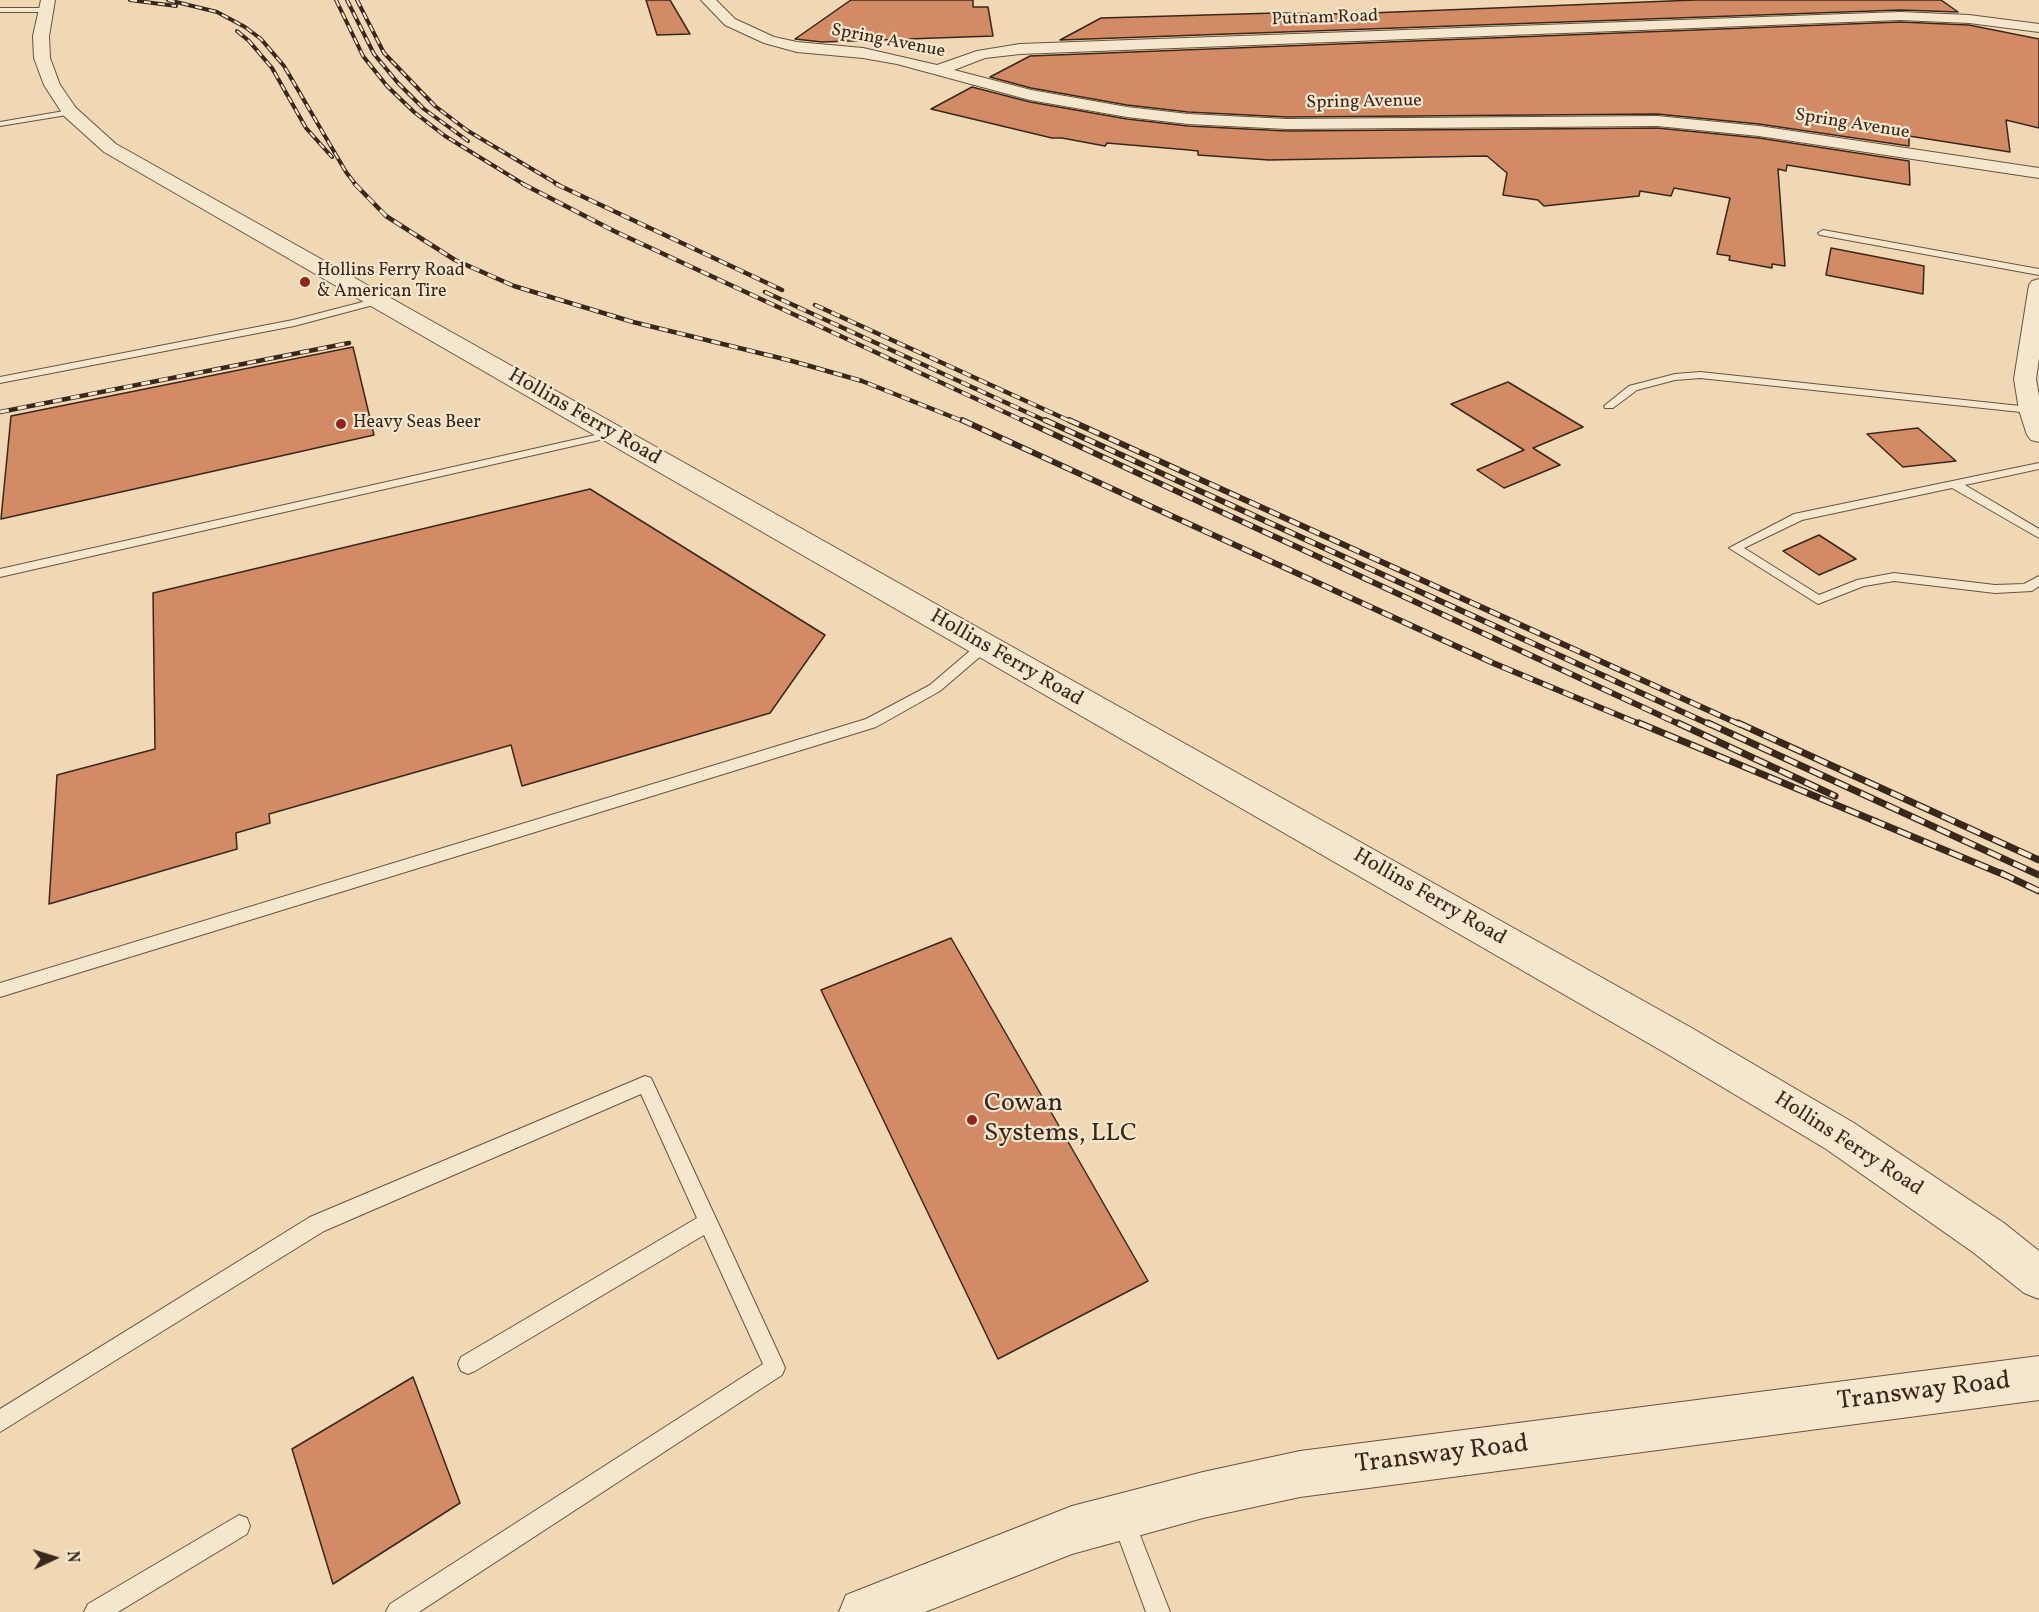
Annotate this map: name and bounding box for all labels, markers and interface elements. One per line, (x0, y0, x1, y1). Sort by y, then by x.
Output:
street label: Putnam Road (1271, 6, 1379, 32)
street label: Spring Avenue (829, 20, 947, 64)
street label: Spring Avenue (1306, 91, 1422, 115)
street label: Spring Avenue (1793, 105, 1911, 145)
place label: Hollins Ferry Road & American Tire (317, 261, 465, 304)
marker: Hollins Ferry Road & American Tire (298, 275, 312, 289)
street label: Hollins Ferry Road (503, 364, 665, 472)
place label: Heavy Seas Beer (353, 413, 481, 435)
marker: Heavy Seas Beer (334, 417, 348, 431)
street label: Hollins Ferry Road (925, 605, 1087, 713)
street label: Hollins Ferry Road (1348, 844, 1510, 952)
street label: Hollins Ferry Road (1769, 1087, 1927, 1203)
place label: Cowan Systems, LLC (984, 1089, 1137, 1150)
marker: Cowan Systems, LLC (965, 1113, 979, 1127)
street label: Transway Road (1836, 1367, 2012, 1419)
street label: Transway Road (1354, 1430, 1530, 1482)
north arrow (24, 1528, 84, 1588)
text: N (61, 1550, 83, 1563)

